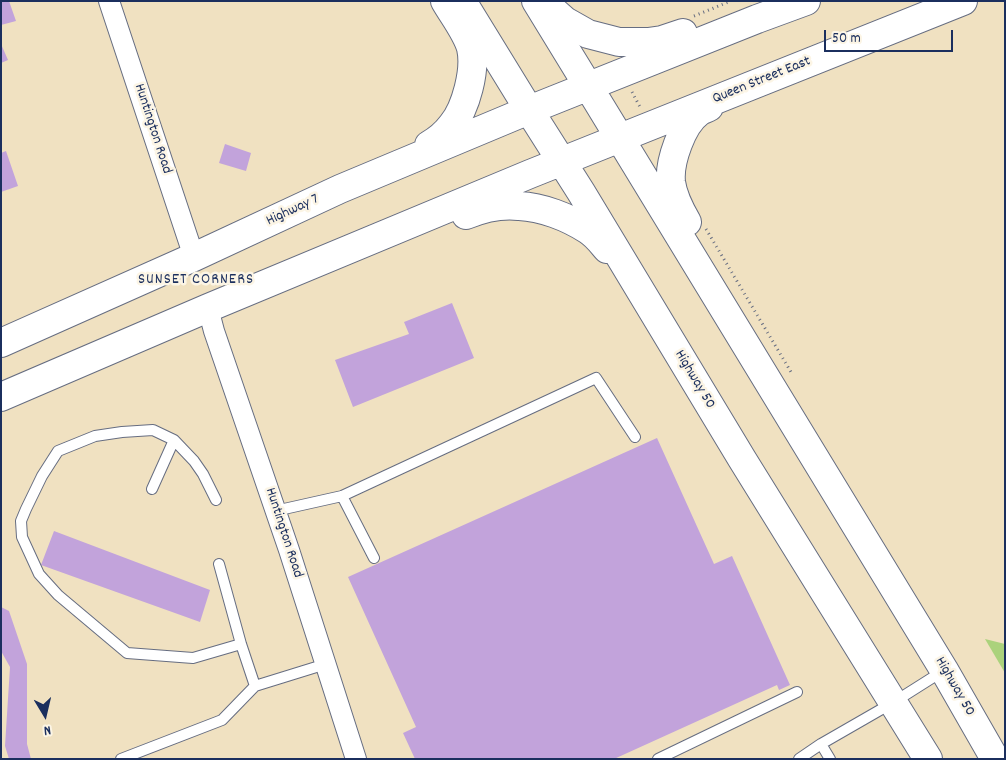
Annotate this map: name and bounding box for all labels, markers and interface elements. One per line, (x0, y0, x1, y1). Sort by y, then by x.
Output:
scale bar (826, 20, 955, 52)
text: 50 m (832, 28, 861, 50)
street label: Queen Street East (710, 53, 814, 109)
street label: Huntington Road (129, 82, 175, 176)
street label: Highway 7 (264, 191, 322, 231)
district label: SUNSET CORNERS (136, 271, 256, 291)
street label: Highway 50 (669, 347, 719, 413)
street label: Huntington Road (260, 486, 306, 580)
street label: Highway 50 (930, 654, 978, 720)
north arrow (20, 690, 70, 740)
text: N (42, 719, 52, 740)

